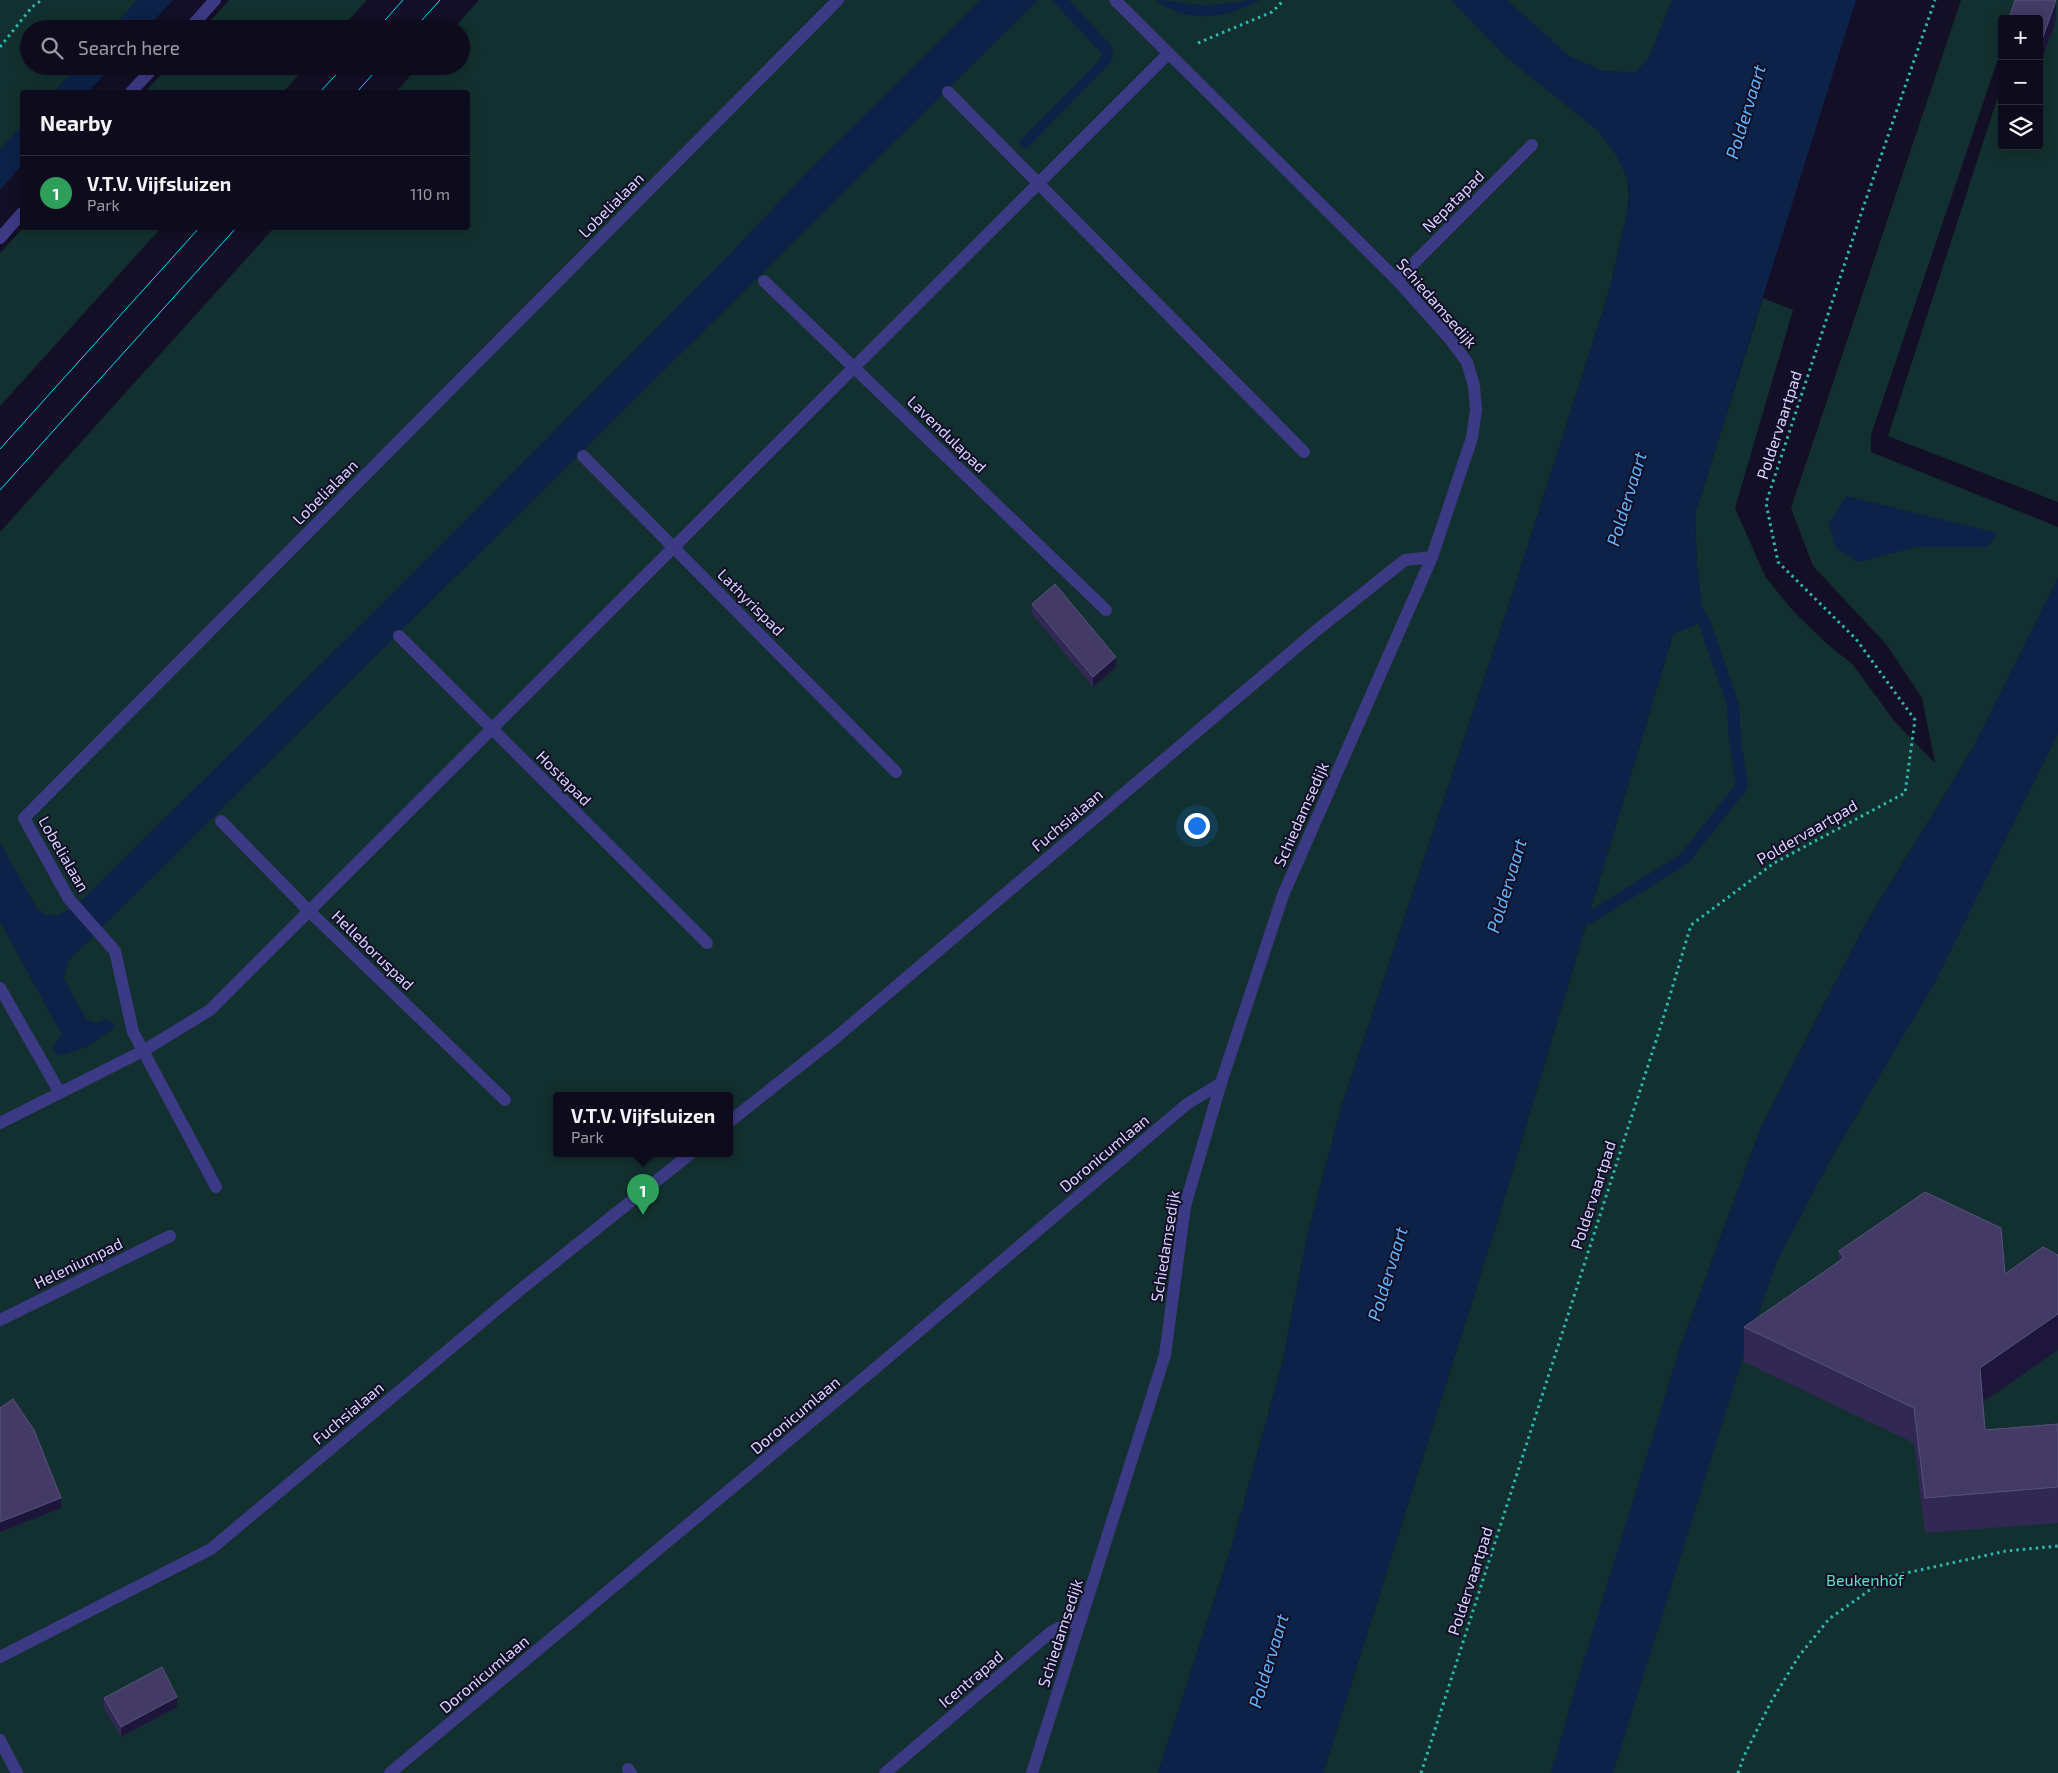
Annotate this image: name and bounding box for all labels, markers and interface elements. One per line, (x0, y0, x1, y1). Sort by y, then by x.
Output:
map controls (1998, 15, 2043, 150)
button: + (1998, 15, 2043, 60)
search box (20, 20, 470, 75)
icon: search (38, 34, 66, 62)
text: Search here (78, 36, 180, 59)
button: − (1998, 60, 2043, 105)
water label: Poldervaart (1720, 62, 1770, 161)
button: layers (1998, 105, 2043, 150)
text: Nearby (40, 110, 112, 135)
street label: Nepatapad (1418, 166, 1488, 236)
street label: Lobelialaan (574, 168, 647, 241)
text: V.T.V. Vijfsluizen (87, 172, 231, 195)
text: 1 (53, 184, 59, 203)
text: 110 m (410, 184, 450, 203)
text: Park (87, 195, 120, 214)
street label: Schiedamsedijk (1393, 254, 1481, 352)
street label: Poldervaartpad (1752, 368, 1805, 482)
street label: Lavendulapad (904, 391, 991, 476)
water label: Poldervaart (1601, 449, 1651, 548)
street label: Lobelialaan (288, 455, 361, 528)
street label: Lathyrispad (714, 564, 789, 639)
street label: Hostapad (533, 746, 596, 809)
street label: Schiedamsedijk (1269, 758, 1333, 870)
street label: Fuchsialaan (1027, 784, 1106, 855)
street label: Poldervaartpad (1753, 795, 1860, 868)
street label: Lobelialaan (35, 813, 94, 895)
your location (1184, 813, 1210, 839)
water label: Poldervaart (1481, 836, 1531, 935)
street label: Helleboruspad (328, 906, 418, 993)
popup (553, 1092, 733, 1157)
text: V.T.V. Vijfsluizen (571, 1104, 715, 1127)
street label: Doronicumlaan (1055, 1110, 1152, 1196)
text: Park (571, 1127, 604, 1146)
street label: Poldervaartpad (1566, 1138, 1619, 1252)
pin: 1 (627, 1174, 659, 1215)
street label: Schiedamsedijk (1146, 1189, 1184, 1303)
water label: Poldervaart (1362, 1224, 1412, 1323)
street label: Heleniumpad (30, 1233, 125, 1292)
street label: Doronicumlaan (746, 1372, 843, 1458)
street label: Fuchsialaan (308, 1377, 387, 1448)
street label: Poldervaartpad (1443, 1524, 1496, 1638)
park label: Beukenhof (1826, 1570, 1905, 1589)
street label: Schiedamsedijk (1033, 1576, 1087, 1690)
water label: Poldervaart (1243, 1611, 1293, 1710)
street label: Doronicumlaan (435, 1631, 532, 1717)
street label: Icentrapad (935, 1646, 1007, 1711)

